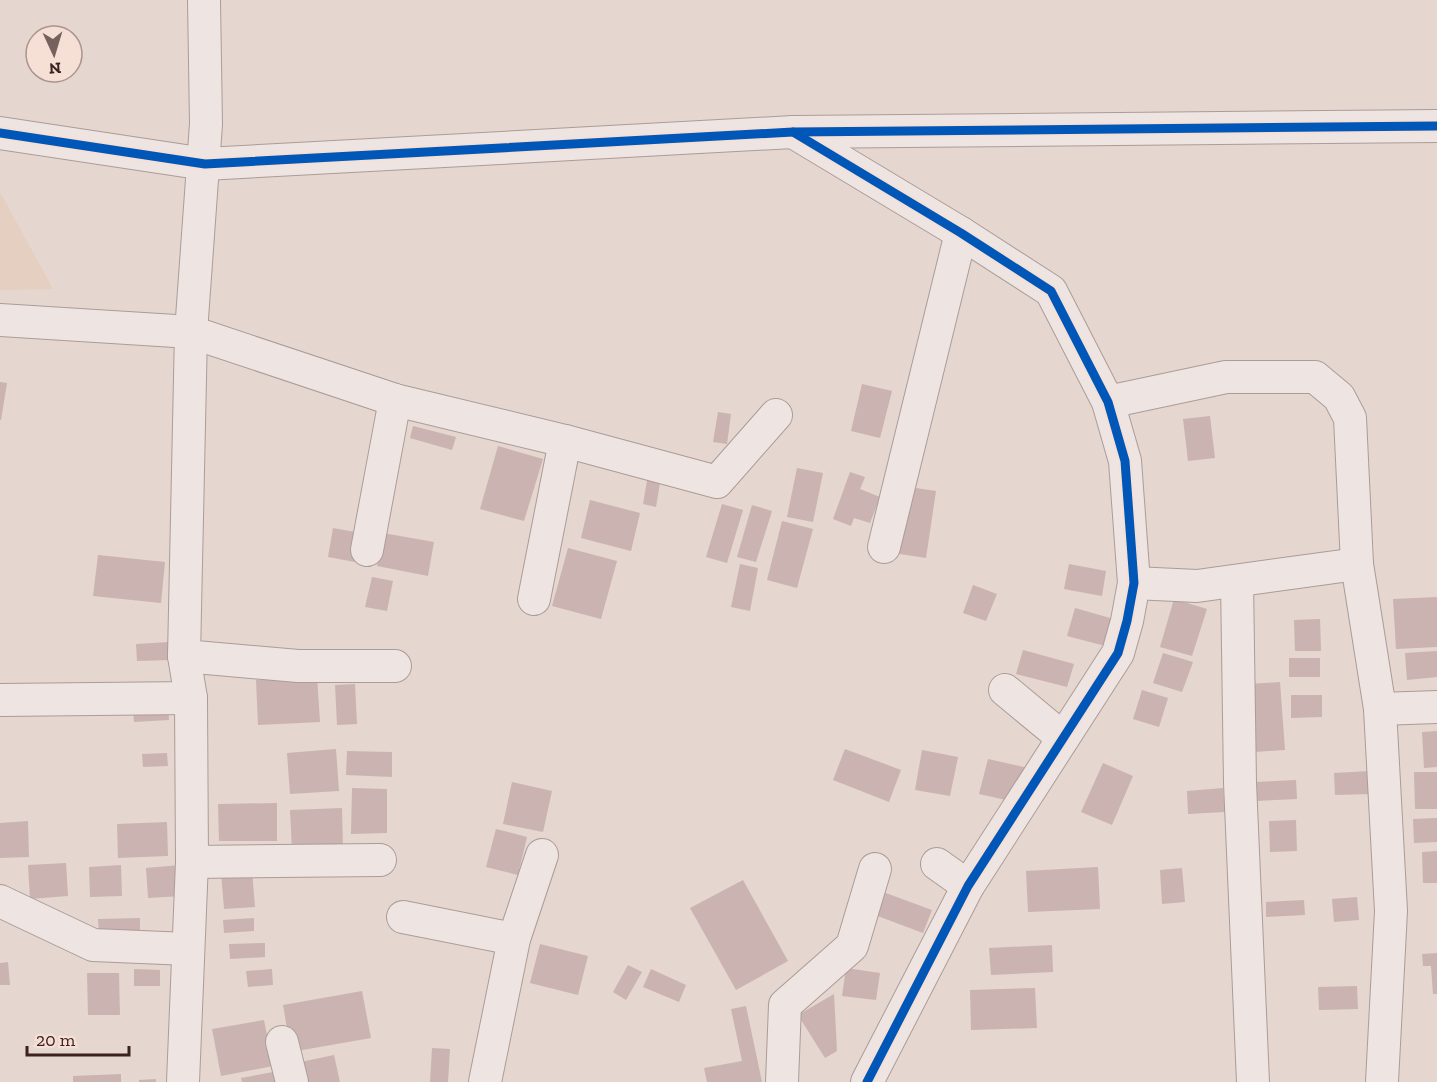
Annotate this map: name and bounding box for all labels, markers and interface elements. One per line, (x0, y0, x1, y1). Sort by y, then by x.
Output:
north arrow (24, 24, 84, 84)
text: N (48, 59, 62, 78)
scale bar (27, 1019, 129, 1057)
text: 20 m (36, 1029, 76, 1051)

